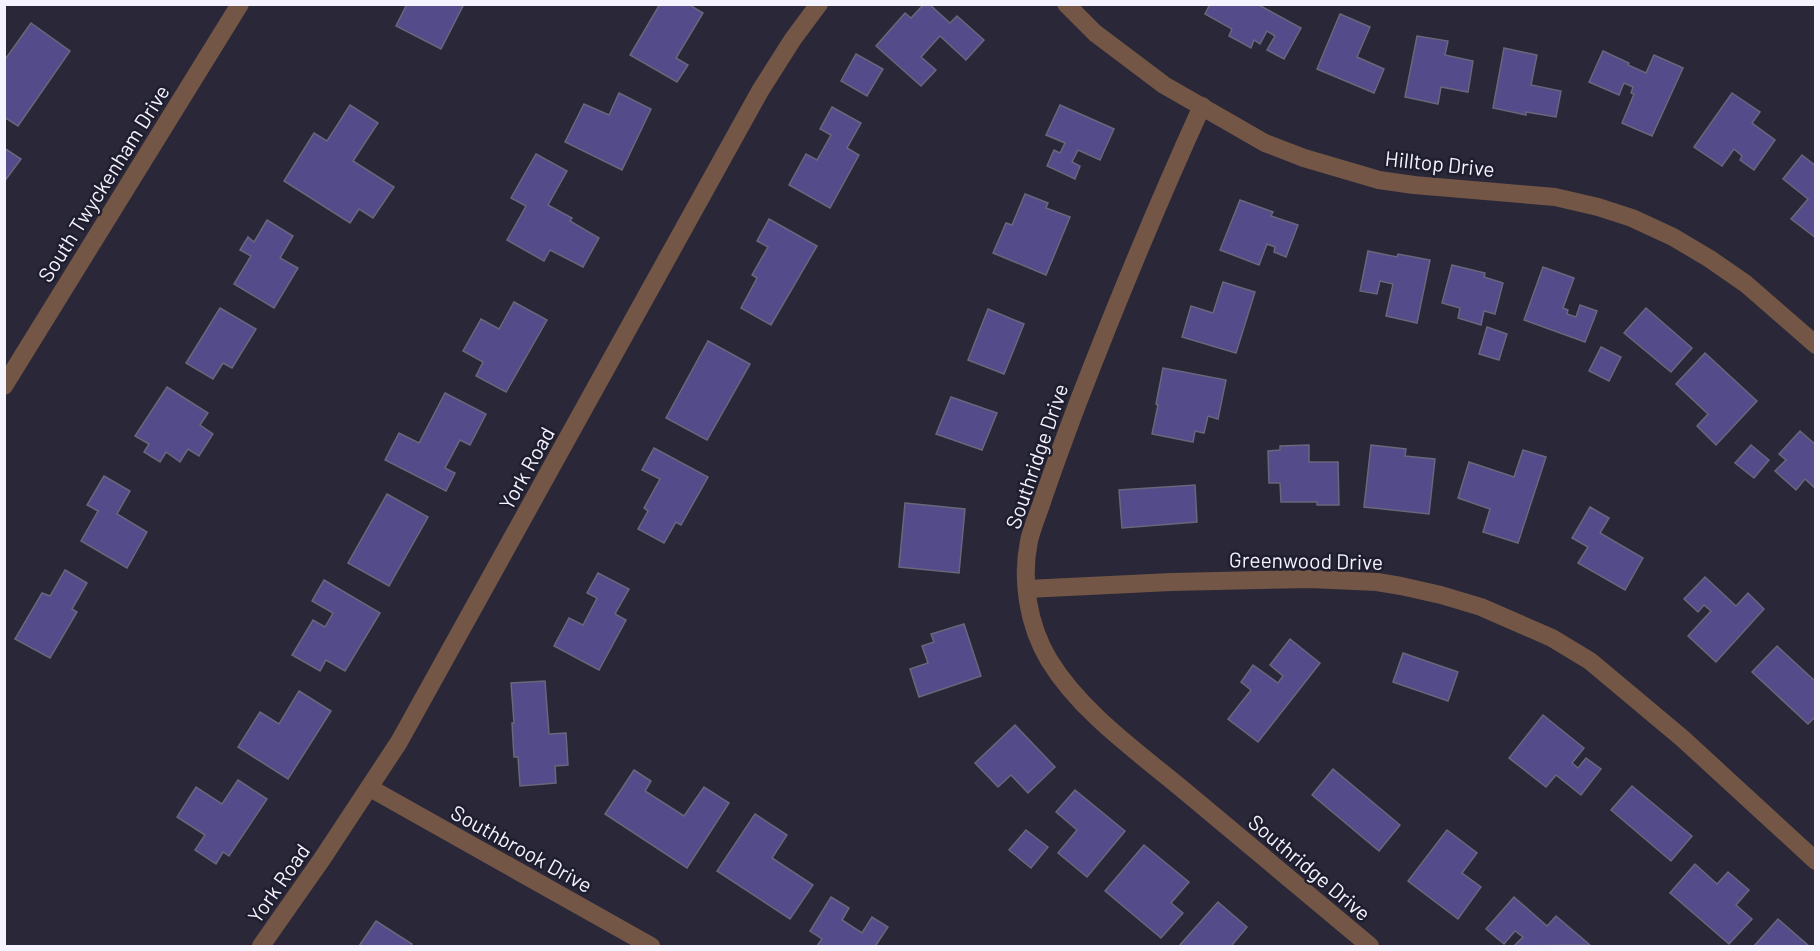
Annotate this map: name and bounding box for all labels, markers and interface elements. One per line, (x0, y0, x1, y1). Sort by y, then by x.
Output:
street label: South Twyckenham Drive (32, 80, 174, 286)
street label: Hilltop Drive (1384, 145, 1496, 181)
street label: Southridge Drive (999, 380, 1073, 532)
street label: York Road (493, 422, 559, 514)
street label: Greenwood Drive (1229, 546, 1383, 574)
street label: Southbrook Drive (447, 799, 597, 897)
street label: Southridge Drive (1244, 809, 1376, 925)
street label: York Road (242, 839, 314, 927)

